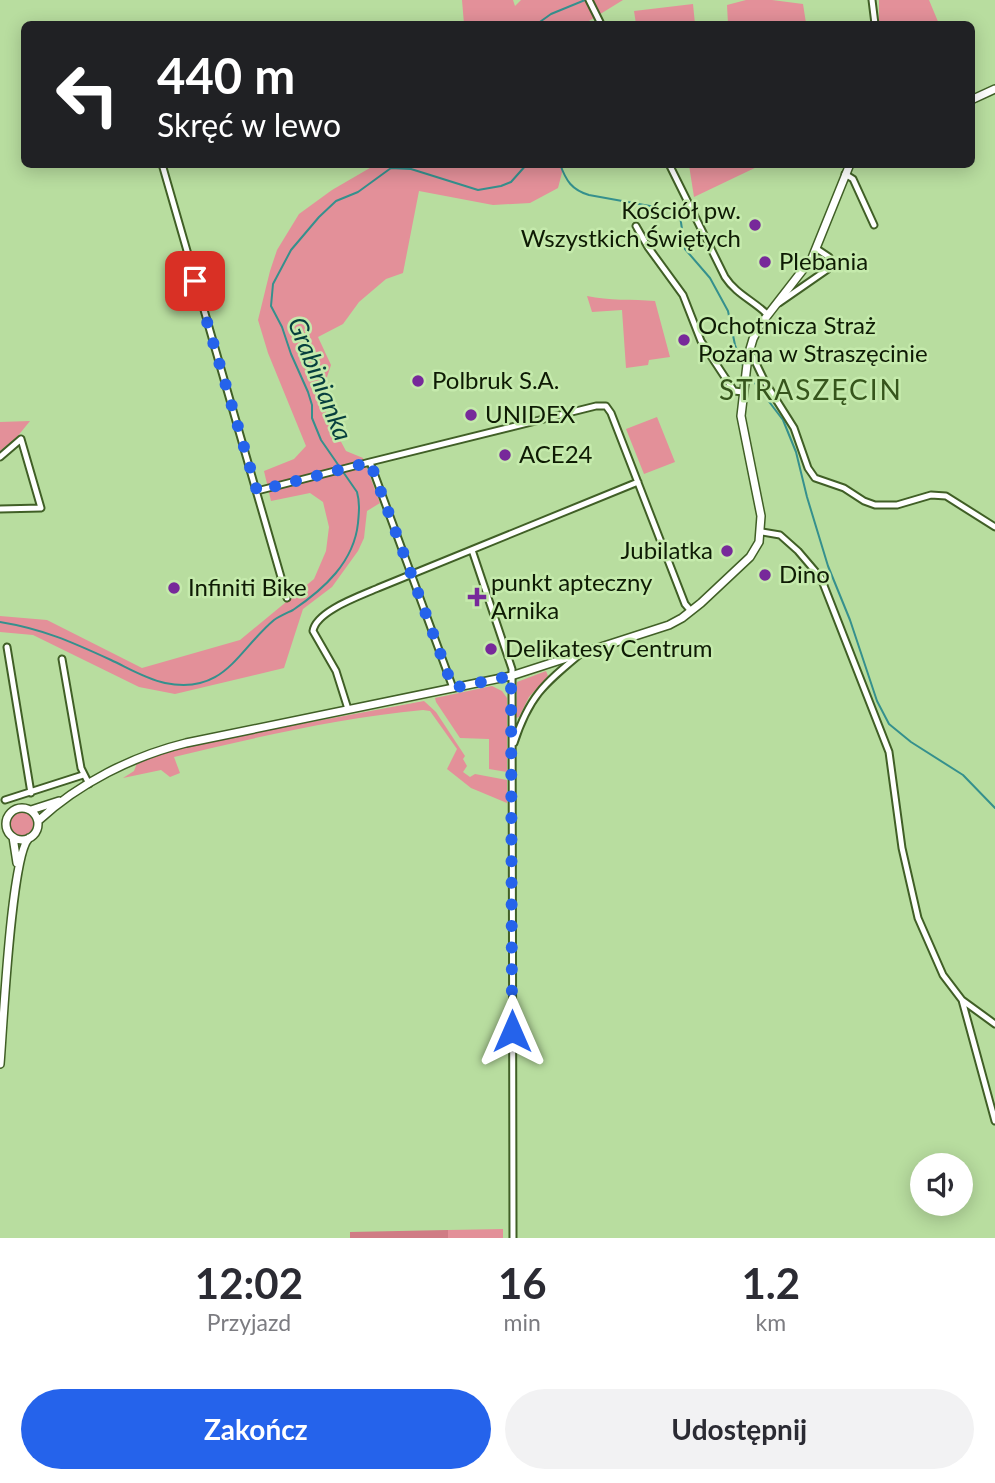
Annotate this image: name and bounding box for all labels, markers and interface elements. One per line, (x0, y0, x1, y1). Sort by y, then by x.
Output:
text: 440 m (157, 46, 295, 104)
icon: left (42, 49, 133, 140)
text: Skręć w lewo (157, 105, 341, 144)
place label: Kościół pw. Wszystkich Świętych (521, 195, 741, 252)
marker: Kościół pw. Wszystkich Świętych (747, 217, 763, 233)
place label: Plebania (779, 246, 868, 275)
pin (165, 251, 225, 311)
marker: Plebania (757, 254, 773, 270)
icon: arrive (176, 262, 214, 300)
place label: Ochotnicza Straż Pożana w Straszęcinie (698, 310, 928, 367)
water label: Grabinianka (282, 312, 360, 445)
marker: Ochotnicza Straż Pożana w Straszęcinie (676, 332, 692, 348)
place label: Polbruk S.A. (432, 365, 560, 394)
district label: STRASZĘCIN (719, 372, 903, 406)
marker: Polbruk S.A. (410, 373, 426, 389)
place label: UNIDEX (485, 399, 576, 428)
marker: UNIDEX (463, 407, 479, 423)
place label: ACE24 (519, 439, 593, 468)
marker: ACE24 (497, 447, 513, 463)
place label: Jubilatka (620, 535, 713, 564)
marker: Jubilatka (719, 543, 735, 559)
place label: Dino (779, 559, 830, 588)
place label: punkt apteczny Arnika (491, 567, 653, 624)
marker: Dino (757, 567, 773, 583)
place label: Infiniti Bike (188, 572, 307, 601)
marker: Infiniti Bike (166, 580, 182, 596)
marker: punkt apteczny Arnika (469, 589, 485, 605)
place label: Delikatesy Centrum (505, 633, 713, 662)
marker: Delikatesy Centrum (483, 641, 499, 657)
position arrow (475, 994, 549, 1068)
map controls (910, 1153, 973, 1216)
button: sound (910, 1153, 973, 1216)
text: 12:02 (195, 1258, 303, 1308)
text: 16 (498, 1258, 547, 1308)
text: 1.2 (741, 1258, 800, 1308)
text: Przyjazd (207, 1308, 291, 1336)
text: min (504, 1308, 541, 1336)
text: km (755, 1308, 786, 1336)
button: Zakończ (21, 1389, 491, 1469)
button: Udostępnij (505, 1389, 974, 1469)

